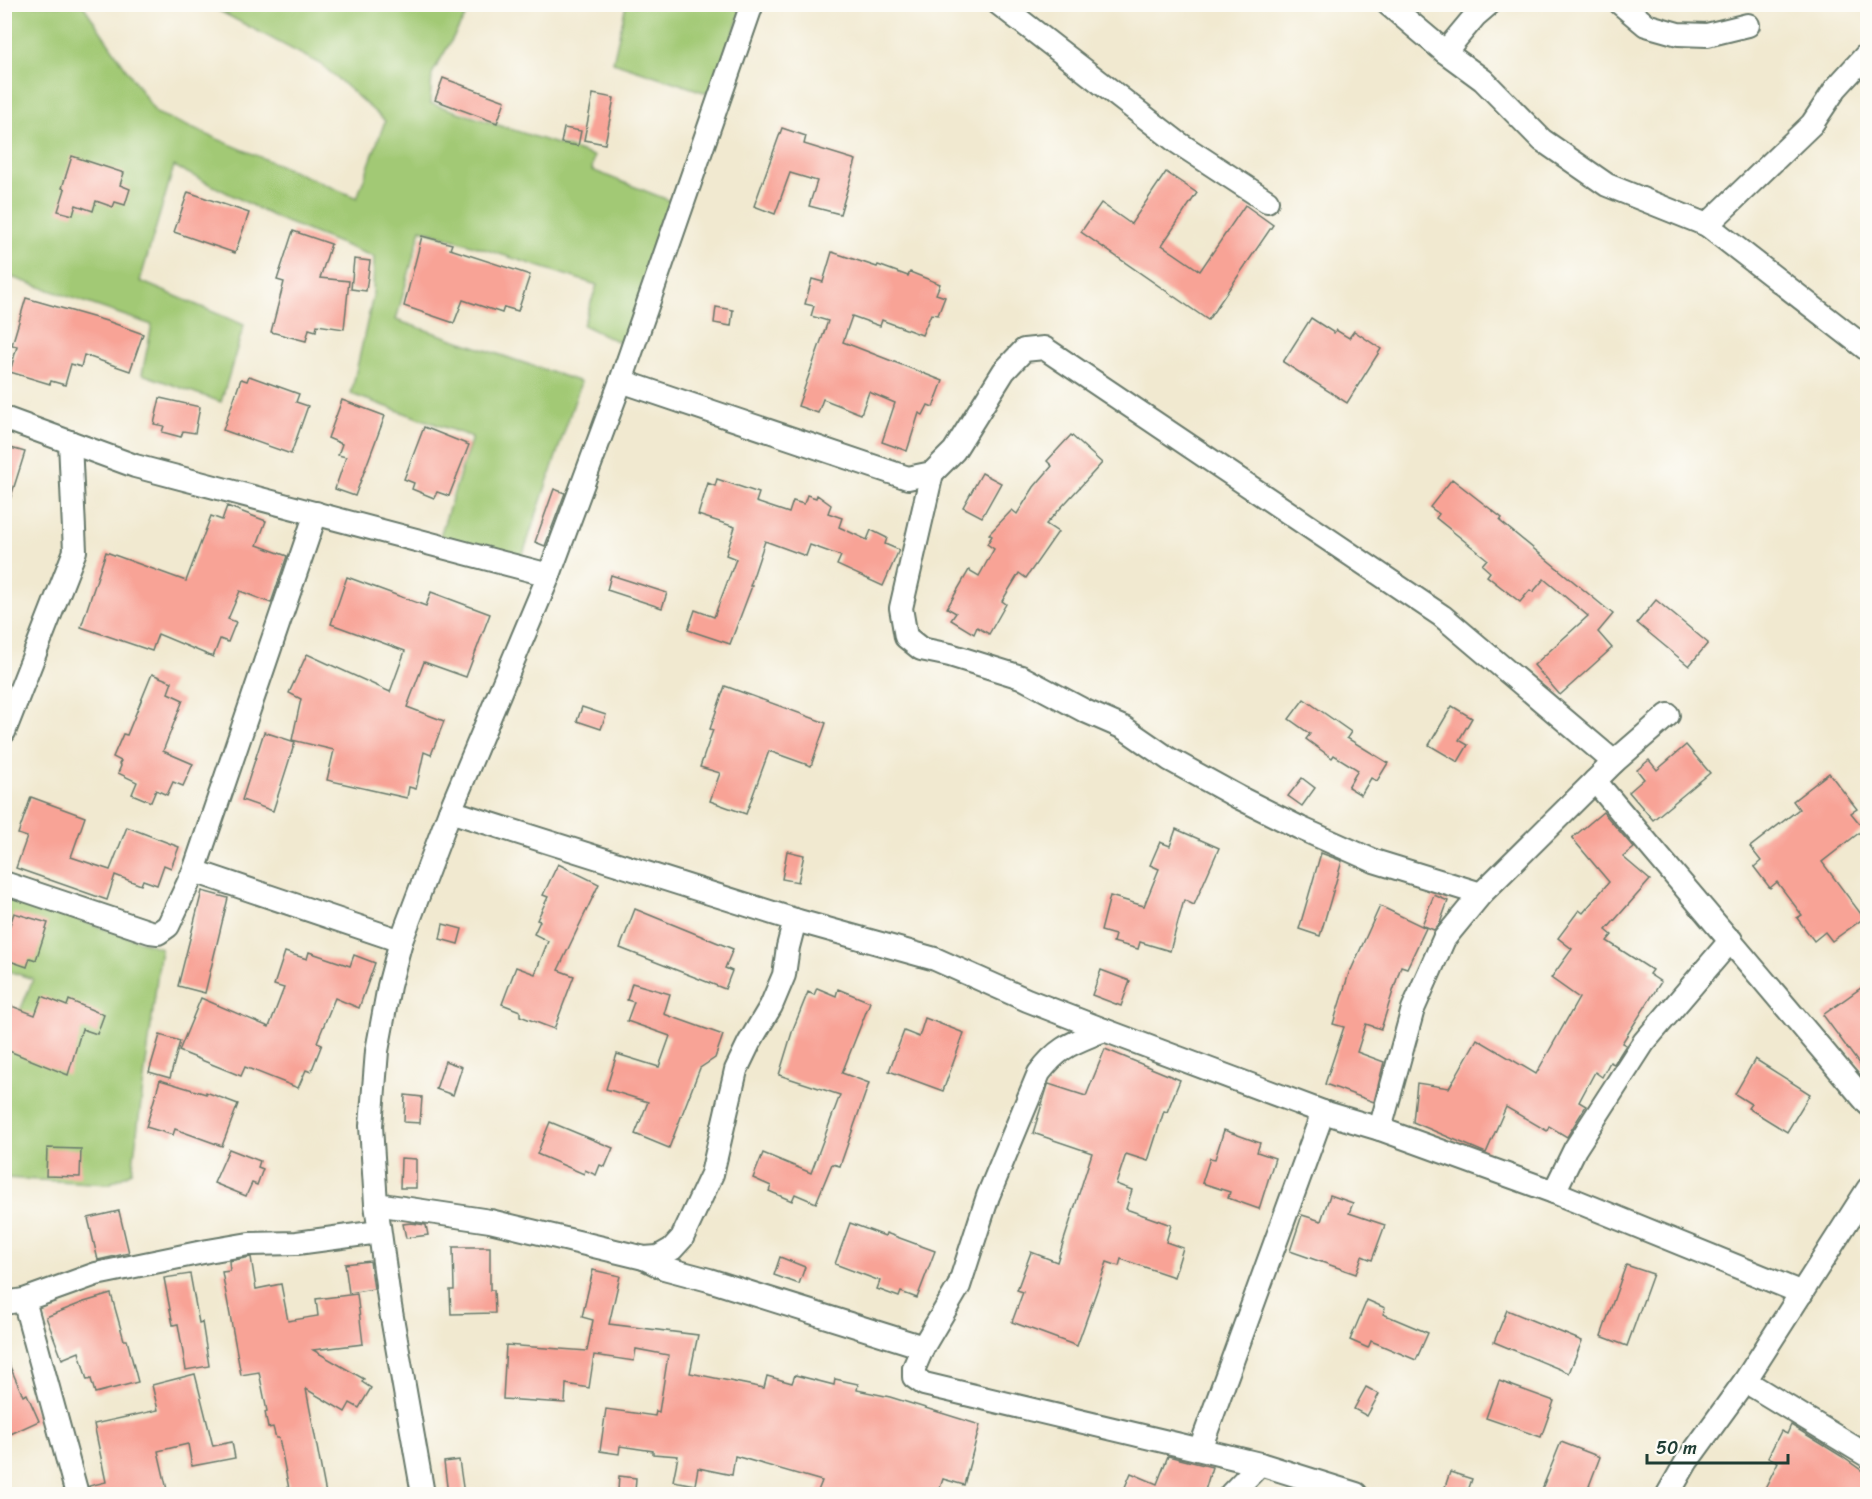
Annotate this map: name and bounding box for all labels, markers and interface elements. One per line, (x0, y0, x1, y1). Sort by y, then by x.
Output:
scale bar (1647, 1427, 1788, 1465)
text: 50 m (1656, 1432, 1697, 1464)

